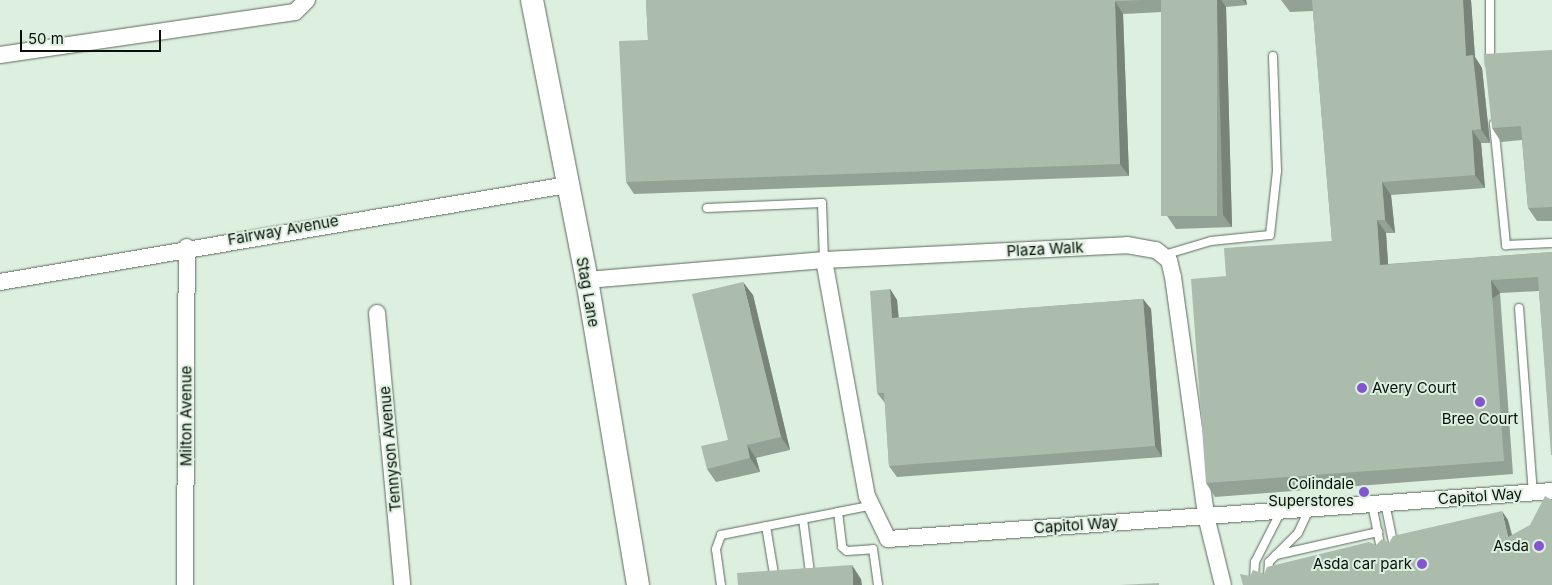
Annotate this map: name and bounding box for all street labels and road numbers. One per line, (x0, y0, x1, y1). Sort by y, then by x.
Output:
street label: Fairway Avenue (226, 211, 340, 249)
street label: Plaza Walk (1006, 238, 1084, 260)
street label: Stag Lane (573, 255, 603, 329)
street label: Milton Avenue (177, 366, 195, 466)
street label: Tennyson Avenue (376, 386, 404, 512)
street label: Capitol Way (1437, 484, 1523, 508)
street label: Capitol Way (1033, 513, 1119, 537)

